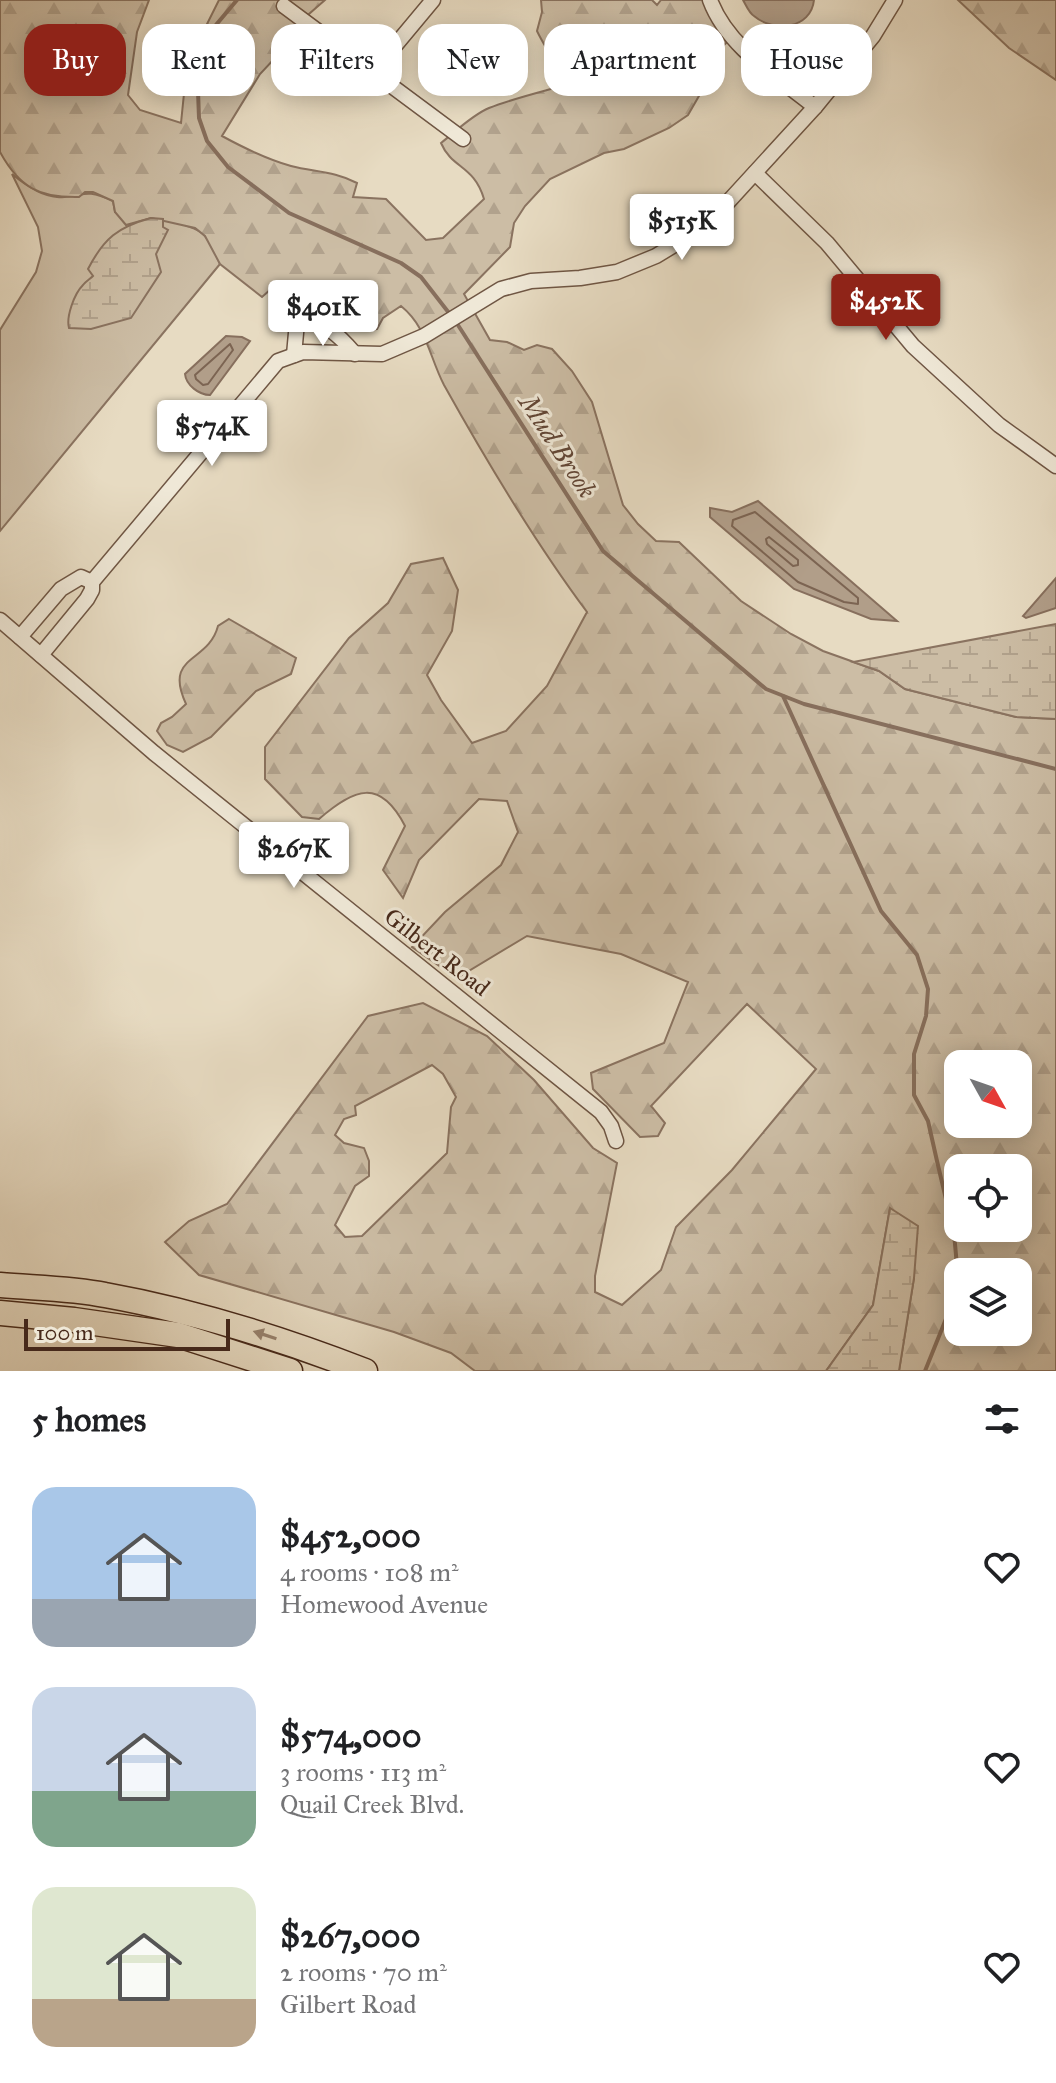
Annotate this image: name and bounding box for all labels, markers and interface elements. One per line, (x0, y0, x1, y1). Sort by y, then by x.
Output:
chip: Buy (24, 24, 126, 96)
chip: Rent (142, 24, 255, 96)
chip: Filters (271, 24, 402, 96)
chip: New (418, 24, 528, 96)
chip: Apartment (544, 24, 725, 96)
chip: House (741, 24, 872, 96)
pin: $515K (626, 194, 738, 262)
text: $515K (648, 204, 716, 236)
pin: $452K (830, 274, 942, 342)
pin: $401K (267, 280, 379, 348)
text: $452K (849, 284, 923, 316)
text: $401K (286, 290, 360, 322)
water label: Mud Brook (511, 386, 604, 504)
pin: $574K (156, 400, 268, 468)
text: $574K (175, 410, 249, 442)
pin: $267K (238, 822, 350, 890)
text: $267K (257, 832, 331, 864)
street label: Gilbert Road (378, 901, 496, 1003)
north arrow (944, 1050, 1032, 1138)
map controls (944, 1050, 1032, 1346)
button: locate (944, 1154, 1032, 1242)
button: layers (944, 1258, 1032, 1346)
scale bar (24, 1315, 230, 1351)
text: 100 m (36, 1319, 93, 1346)
one-way arrow (253, 1328, 277, 1341)
icon: filters (980, 1397, 1024, 1441)
text: 5 homes (32, 1399, 146, 1440)
text: $452,000 (280, 1515, 421, 1556)
icon: home (96, 1519, 192, 1615)
icon: heart (980, 1545, 1024, 1589)
text: 4 rooms · 108 m² (280, 1556, 459, 1588)
text: Homewood Avenue (280, 1588, 488, 1620)
text: $574,000 (280, 1715, 421, 1756)
icon: home (96, 1719, 192, 1815)
icon: heart (980, 1745, 1024, 1789)
text: 3 rooms · 113 m² (280, 1756, 446, 1788)
text: Quail Creek Blvd. (280, 1788, 464, 1820)
text: $267,000 (280, 1915, 420, 1956)
icon: home (96, 1919, 192, 2015)
icon: heart (980, 1945, 1024, 1989)
text: 2 rooms · 70 m² (280, 1956, 447, 1988)
text: Gilbert Road (280, 1988, 417, 2020)

